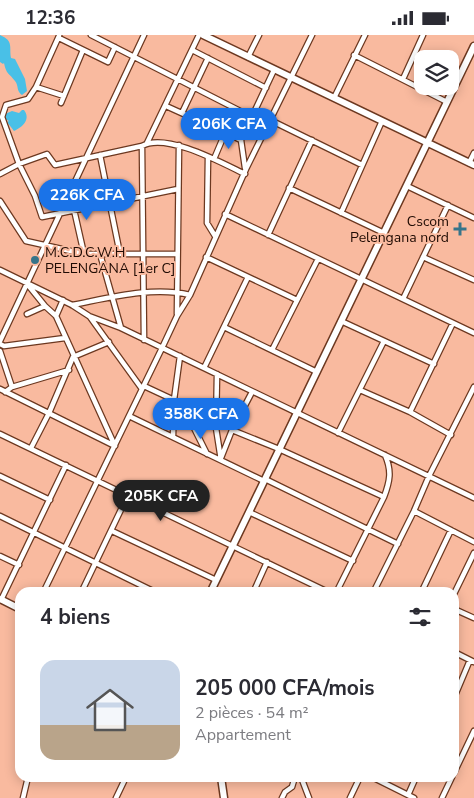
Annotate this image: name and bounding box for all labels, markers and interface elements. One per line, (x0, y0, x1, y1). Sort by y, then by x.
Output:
text: 12:36 (25, 5, 75, 31)
map controls (414, 50, 459, 95)
button: layers (414, 50, 459, 95)
pin: 206K CFA (177, 107, 281, 150)
text: 206K CFA (192, 113, 266, 135)
pin: 226K CFA (35, 179, 139, 221)
text: 226K CFA (50, 184, 124, 206)
place label: Cscom Pelengana nord (350, 212, 449, 247)
marker: Cscom Pelengana nord (453, 222, 467, 236)
place label: M.C.D.C.W.H PELENGANA [1er C] (45, 243, 175, 278)
marker: M.C.D.C.W.H PELENGANA [1er C] (29, 254, 41, 266)
pin: 358K CFA (149, 397, 253, 440)
text: 358K CFA (164, 403, 238, 425)
pin: 205K CFA (109, 479, 213, 522)
text: 205K CFA (124, 485, 198, 507)
text: 4 biens (40, 603, 110, 631)
icon: filters (406, 603, 434, 631)
text: 205 000 CFA/mois (195, 674, 375, 702)
icon: home (80, 680, 140, 740)
text: 2 pièces · 54 m² (195, 702, 309, 724)
text: Appartement (195, 724, 291, 746)

